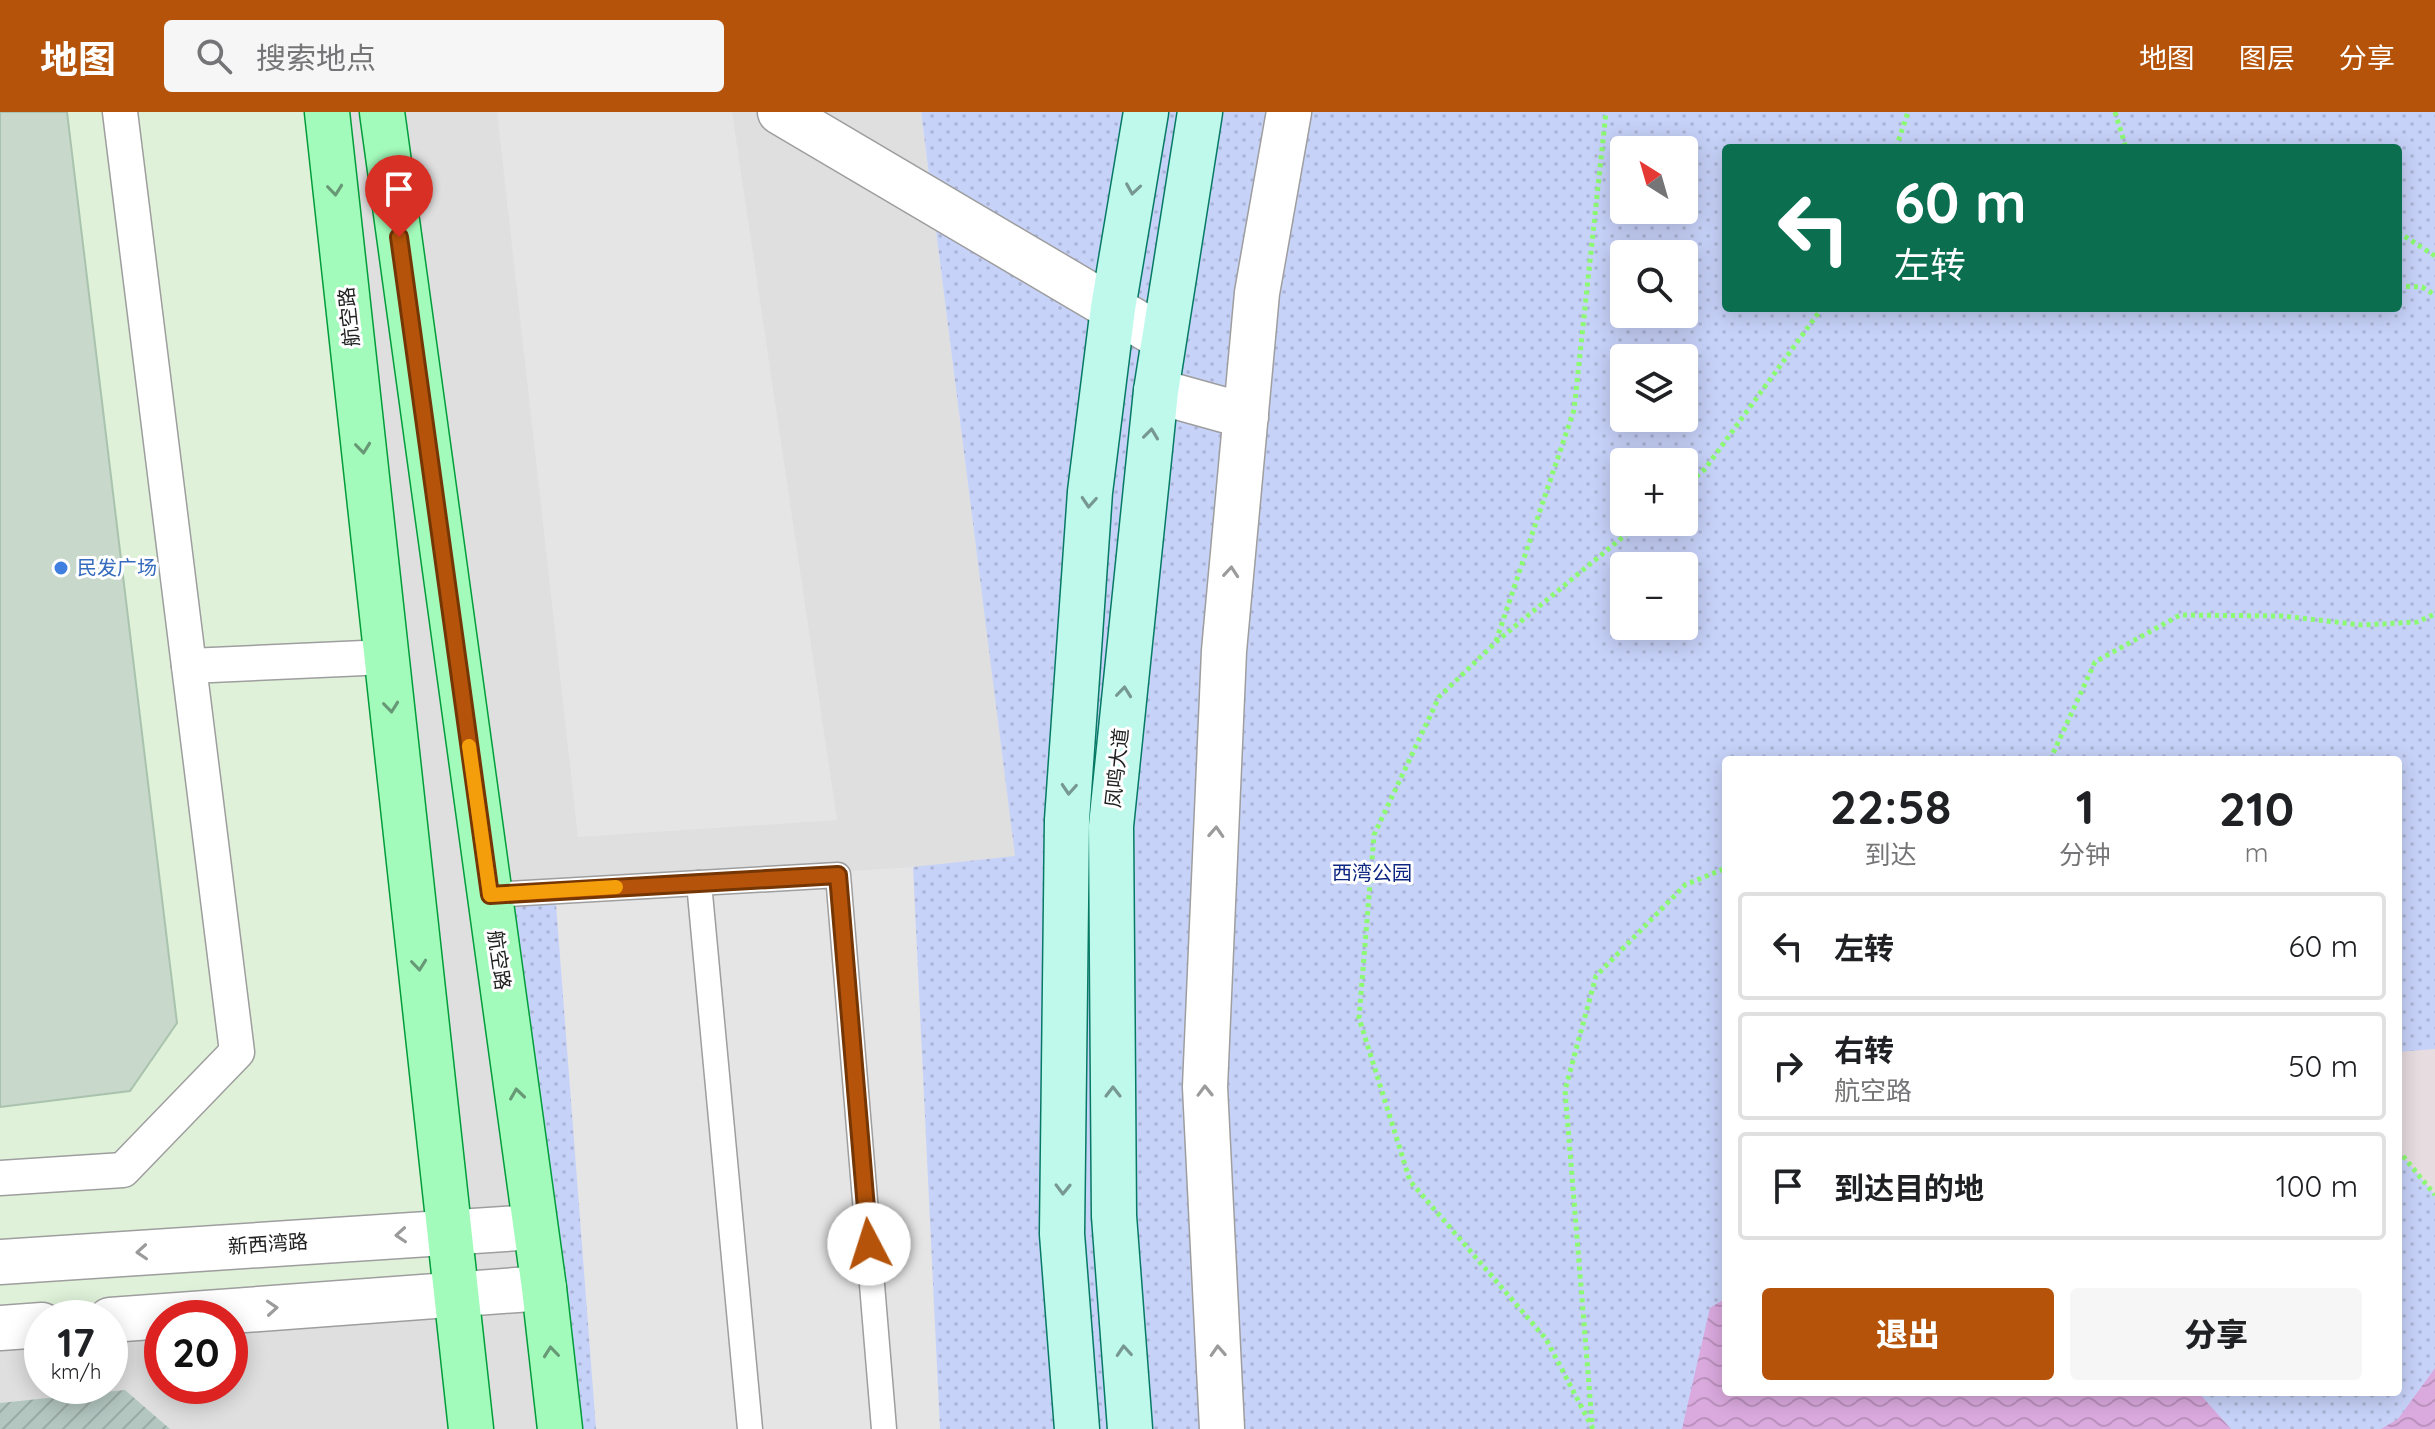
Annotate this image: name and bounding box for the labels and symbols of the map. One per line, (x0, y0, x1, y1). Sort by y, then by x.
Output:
north arrow (1610, 136, 1698, 224)
pin (365, 155, 433, 237)
one-way arrow (1125, 182, 1142, 196)
one-way arrow (327, 183, 344, 196)
street label: 航空路 (333, 286, 364, 348)
one-way arrow (1142, 427, 1159, 441)
one-way arrow (355, 442, 372, 455)
one-way arrow (1081, 496, 1098, 509)
place label: 民发广场 (77, 555, 157, 580)
marker: 民发广场 (52, 559, 70, 577)
one-way arrow (1222, 565, 1239, 578)
one-way arrow (1115, 685, 1132, 698)
one-way arrow (383, 700, 400, 713)
street label: 凤鸣大道 (1100, 727, 1133, 809)
one-way arrow (1061, 783, 1078, 796)
one-way arrow (1207, 825, 1224, 838)
park label: 西湾公园 (1332, 860, 1412, 885)
street label: 航空路 (483, 928, 516, 991)
one-way arrow (410, 959, 427, 972)
one-way arrow (1196, 1084, 1214, 1097)
one-way arrow (1104, 1085, 1122, 1098)
one-way arrow (509, 1087, 526, 1101)
one-way arrow (1054, 1183, 1072, 1196)
position arrow (827, 1202, 911, 1286)
one-way arrow (394, 1226, 407, 1243)
street label: 新西湾路 (227, 1228, 309, 1259)
one-way arrow (135, 1243, 148, 1260)
speed limit sign: 20 (144, 1300, 248, 1404)
one-way arrow (266, 1300, 279, 1317)
one-way arrow (1116, 1344, 1133, 1357)
one-way arrow (1209, 1344, 1226, 1357)
one-way arrow (543, 1345, 560, 1358)

